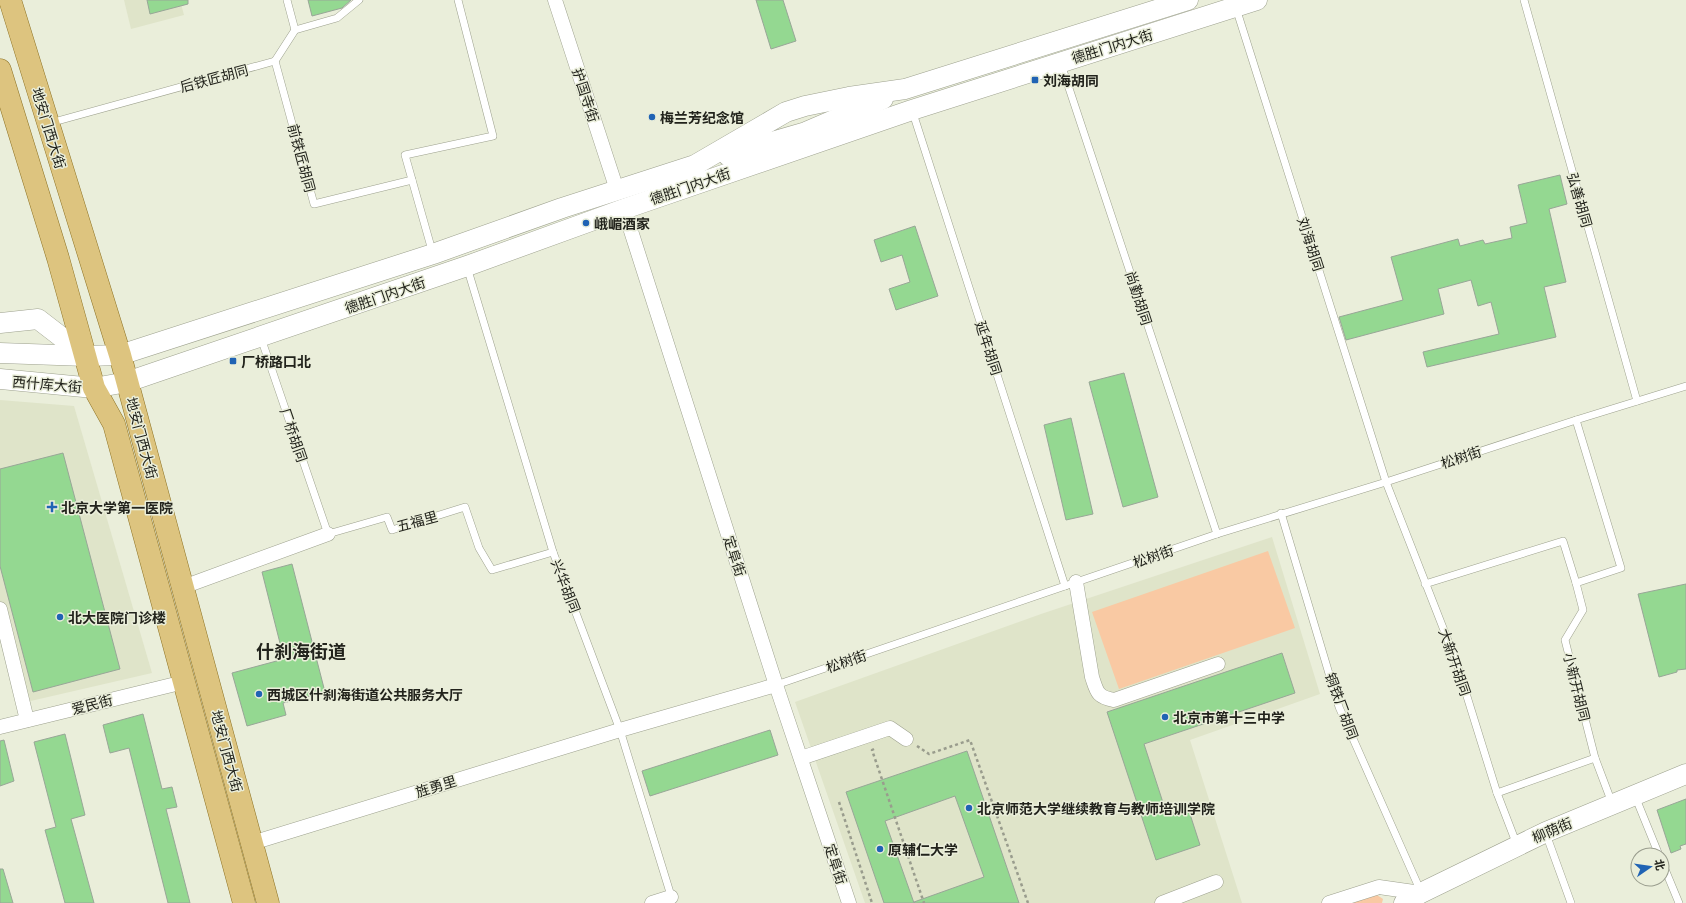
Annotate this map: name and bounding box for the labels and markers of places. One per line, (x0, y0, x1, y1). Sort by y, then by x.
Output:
place label: 刘海胡同 (1043, 72, 1099, 89)
marker: 刘海胡同 (1030, 75, 1040, 85)
place label: 梅兰芳纪念馆 (660, 109, 744, 126)
marker: 梅兰芳纪念馆 (647, 112, 657, 122)
place label: 峨嵋酒家 (594, 215, 650, 232)
marker: 峨嵋酒家 (581, 218, 591, 228)
place label: 厂桥路口北 (241, 353, 311, 370)
marker: 厂桥路口北 (228, 356, 238, 366)
place label: 北京大学第一医院 (61, 499, 173, 516)
marker: 北京大学第一医院 (46, 501, 58, 513)
place label: 北大医院门诊楼 (68, 609, 166, 626)
marker: 北大医院门诊楼 (55, 612, 65, 622)
place label: 西城区什刹海街道公共服务大厅 (267, 686, 463, 703)
marker: 西城区什刹海街道公共服务大厅 (254, 689, 264, 699)
place label: 北京市第十三中学 (1173, 709, 1285, 726)
marker: 北京市第十三中学 (1160, 712, 1170, 722)
place label: 北京师范大学继续教育与教师培训学院 (977, 800, 1215, 817)
marker: 北京师范大学继续教育与教师培训学院 (964, 803, 974, 813)
place label: 原辅仁大学 (888, 841, 958, 858)
marker: 原辅仁大学 (875, 844, 885, 854)

